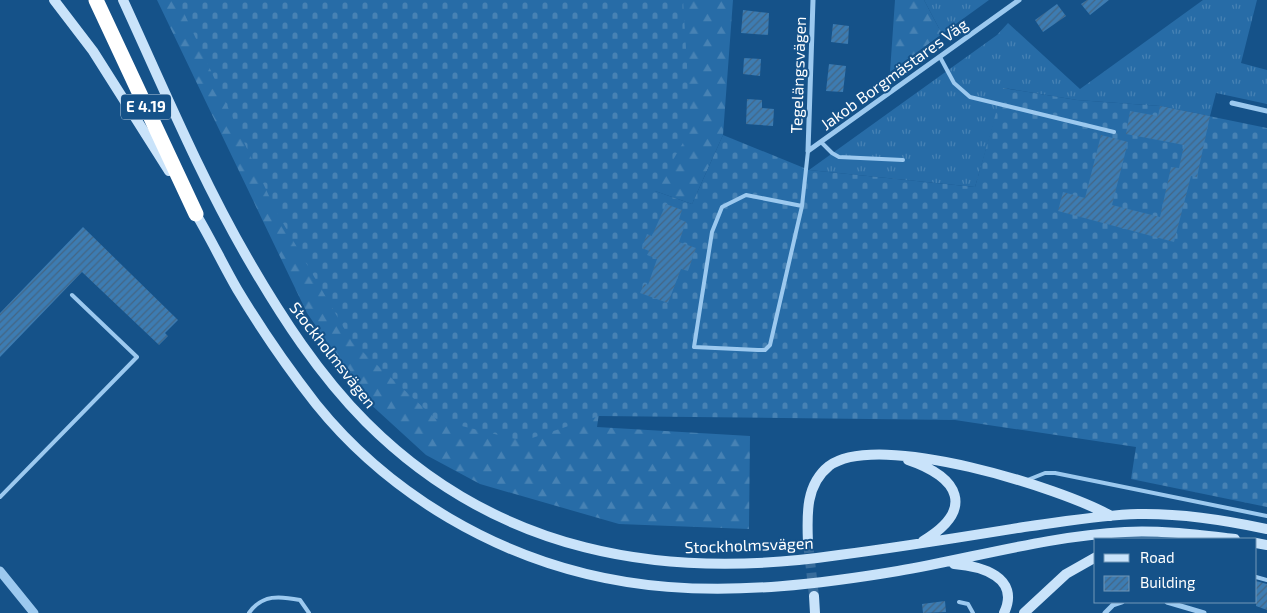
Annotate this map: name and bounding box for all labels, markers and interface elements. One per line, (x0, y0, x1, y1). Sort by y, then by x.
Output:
street label: Jakob Borgmästares Väg (816, 14, 971, 133)
street label: Tegelängsvägen (786, 16, 809, 134)
road number: E 4.19 (121, 94, 171, 120)
street label: Stockholmsvägen (286, 298, 381, 411)
street label: Stockholmsvägen (684, 533, 814, 556)
legend (1094, 538, 1257, 603)
text: Road (1140, 548, 1175, 566)
text: Building (1140, 573, 1196, 591)

